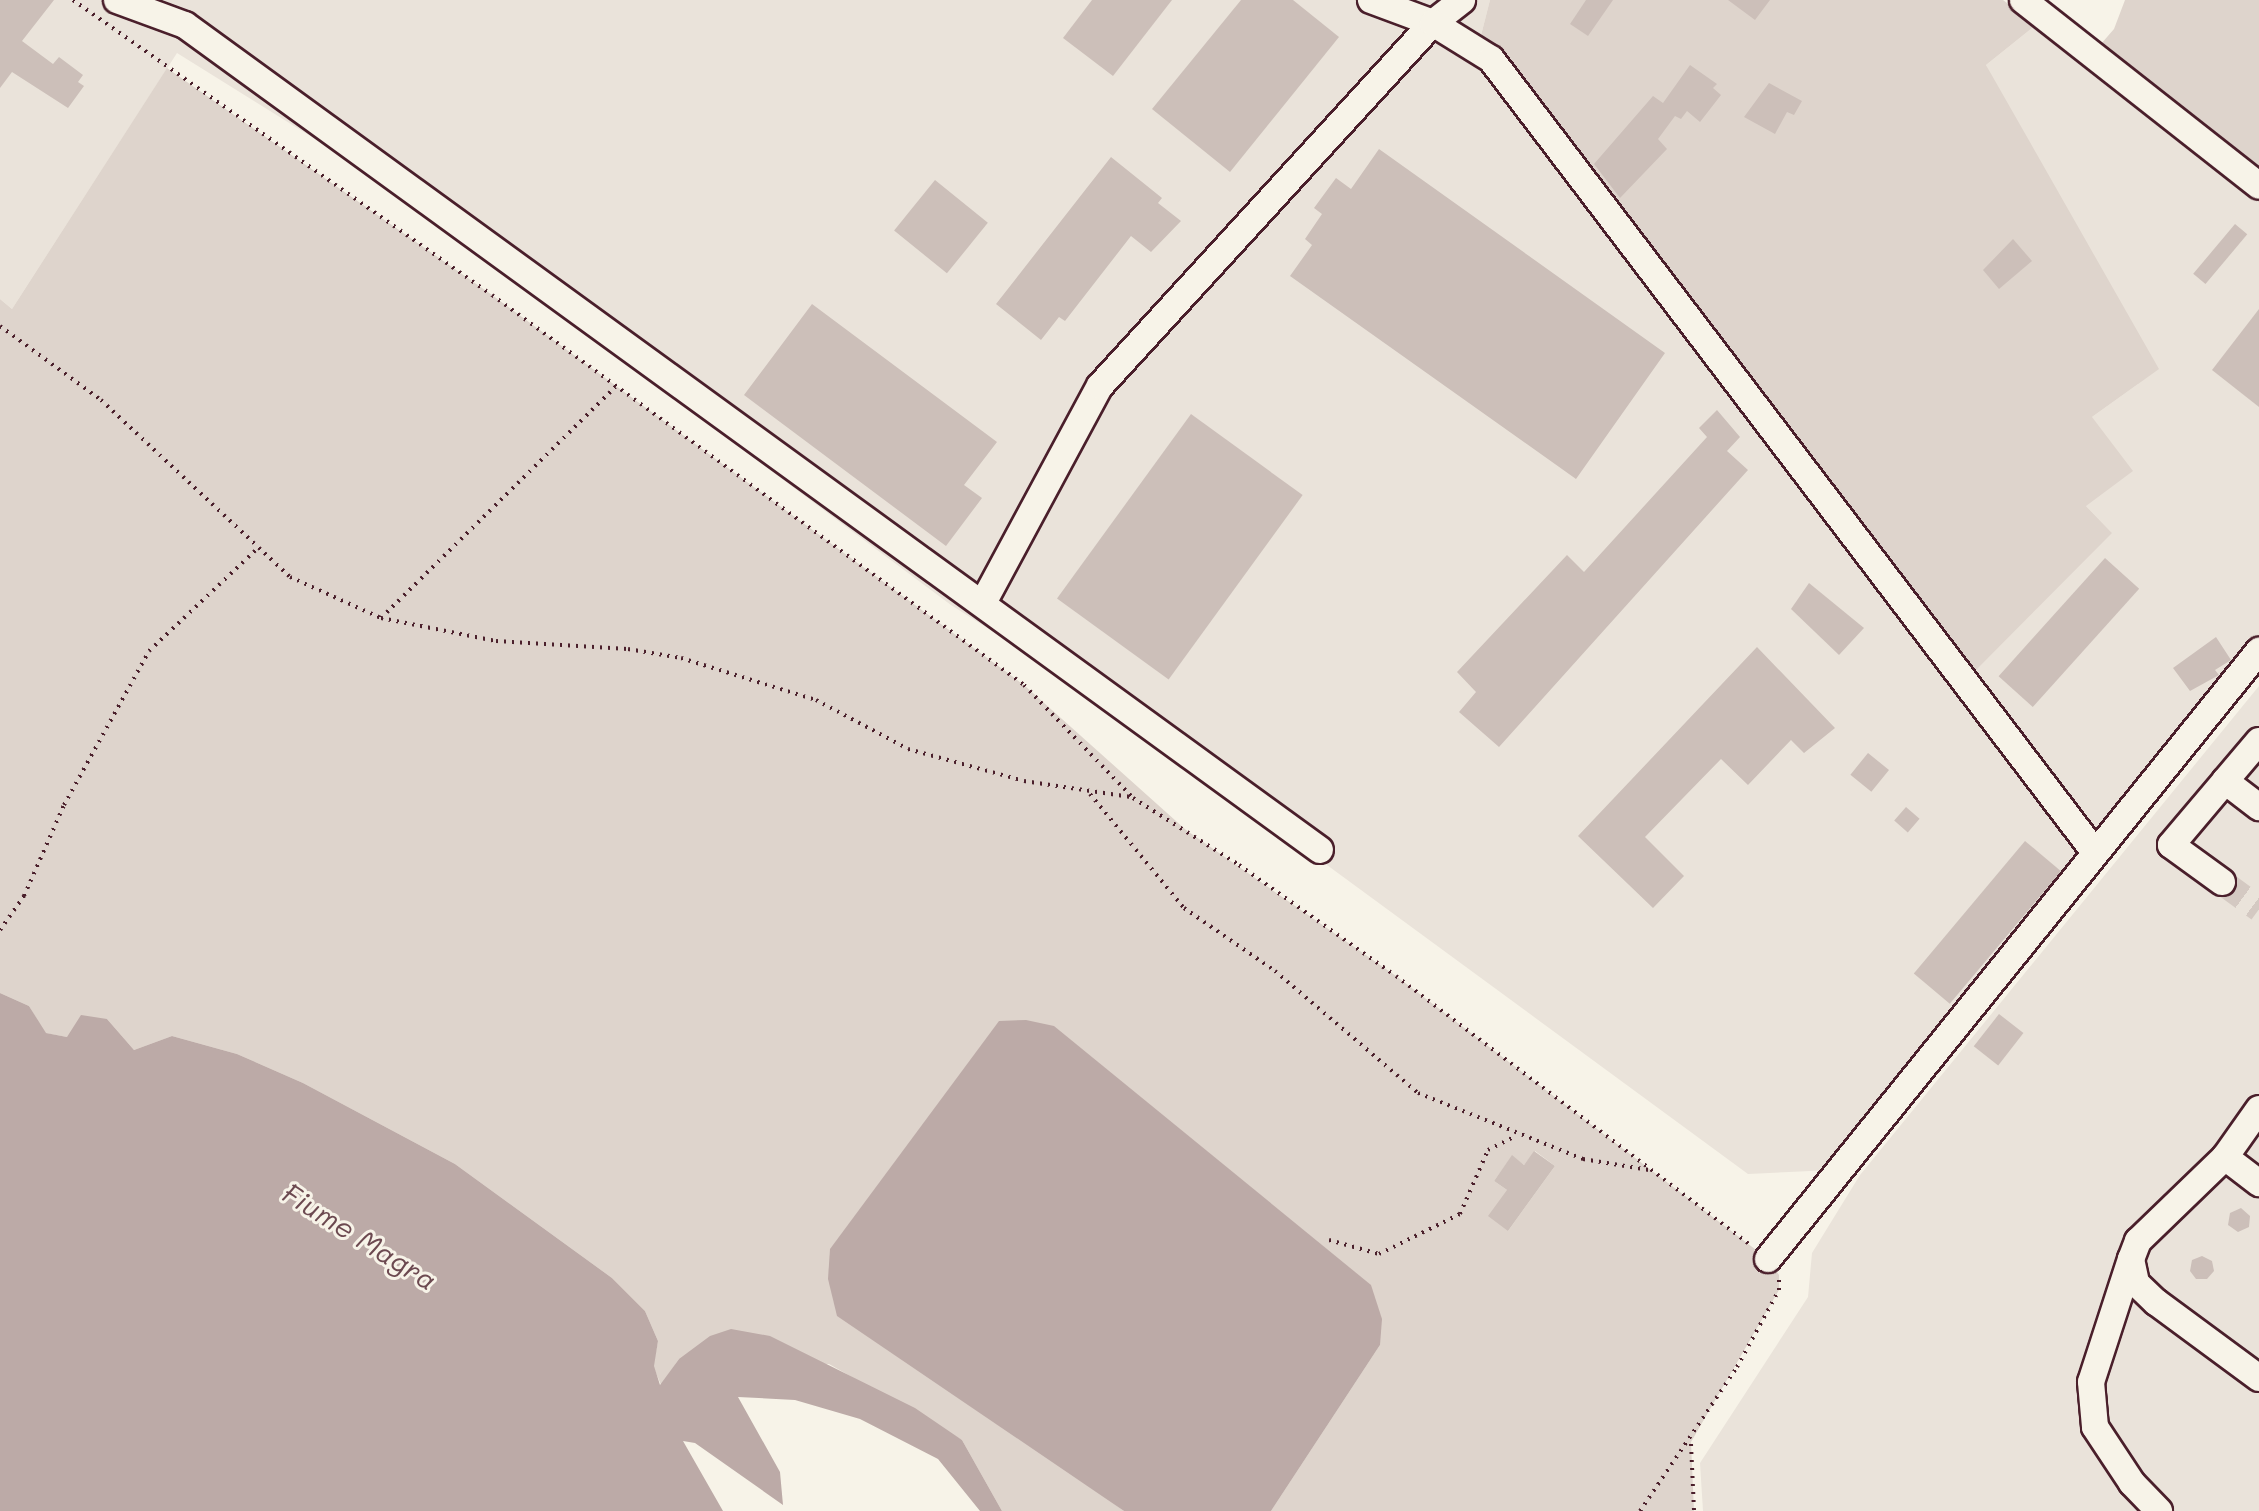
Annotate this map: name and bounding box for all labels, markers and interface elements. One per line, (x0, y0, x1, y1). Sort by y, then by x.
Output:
water label: Fiume Magra (277, 1175, 443, 1297)

